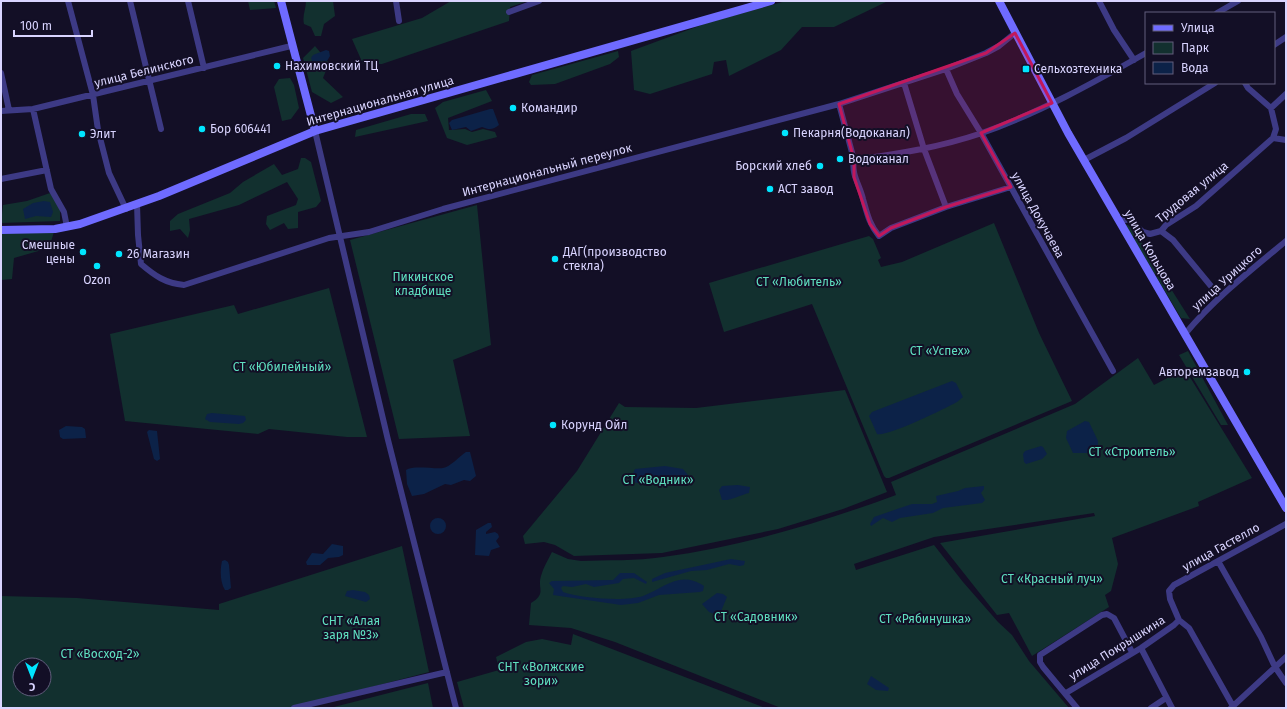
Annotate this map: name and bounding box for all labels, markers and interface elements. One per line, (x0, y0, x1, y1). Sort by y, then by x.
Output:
scale bar (14, 12, 92, 38)
legend (1145, 12, 1275, 84)
text: 100 m (20, 19, 52, 33)
text: Улица (1181, 21, 1215, 35)
text: Парк (1181, 41, 1210, 55)
street label: улица Белинского (93, 52, 195, 90)
place label: Нахимовский ТЦ (285, 59, 378, 73)
marker: Нахимовский ТЦ (272, 61, 282, 71)
text: Вода (1181, 61, 1208, 75)
place label: Сельхозтехника (1034, 62, 1122, 76)
marker: Сельхозтехника (1021, 64, 1031, 74)
street label: Интернациональная улица (305, 73, 455, 129)
place label: Командир (521, 101, 578, 115)
marker: Командир (508, 103, 518, 113)
place label: Бор 606441 (210, 122, 271, 136)
marker: Бор 606441 (197, 124, 207, 134)
place label: Пекарня(Водоканал) (793, 126, 910, 140)
place label: Элит (90, 127, 116, 141)
marker: Пекарня(Водоканал) (780, 128, 790, 138)
marker: Элит (77, 129, 87, 139)
street label: Интернациональный переулок (461, 140, 634, 199)
place label: Водоканал (848, 152, 909, 166)
marker: Водоканал (835, 154, 845, 164)
place label: Борский хлеб (735, 159, 812, 173)
street label: Трудовая улица (1153, 159, 1231, 225)
marker: Борский хлеб (815, 161, 825, 171)
street label: улица Докучаева (1009, 170, 1067, 260)
place label: АСТ завод (778, 182, 834, 196)
marker: АСТ завод (765, 184, 775, 194)
street label: улица Кольцова (1121, 207, 1179, 293)
place label: Смешные цены (22, 238, 75, 266)
street label: улица Урицкого (1189, 243, 1265, 313)
place label: ДАГ(производство стекла) (562, 245, 667, 273)
marker: Смешные цены (78, 247, 88, 257)
place label: 26 Магазин (127, 247, 190, 261)
marker: 26 Магазин (114, 249, 124, 259)
marker: ДАГ(производство стекла) (550, 254, 560, 264)
marker: Ozon (92, 261, 102, 271)
park label: Пикинское кладбище (392, 270, 454, 298)
place label: Ozon (83, 273, 111, 287)
park label: СТ «Любитель» (756, 275, 842, 289)
park label: СТ «Успех» (910, 344, 971, 358)
park label: СТ «Юбилейный» (233, 360, 331, 374)
place label: Авторемзавод (1159, 365, 1239, 379)
marker: Авторемзавод (1242, 367, 1252, 377)
place label: Корунд Ойл (561, 418, 627, 432)
marker: Корунд Ойл (548, 420, 558, 430)
park label: СТ «Строитель» (1088, 445, 1176, 459)
park label: СТ «Водник» (622, 473, 694, 487)
street label: улица Гастелло (1180, 520, 1262, 574)
park label: СТ «Красный луч» (1001, 572, 1103, 586)
park label: СТ «Садовник» (714, 610, 798, 624)
park label: СТ «Рябинушка» (879, 612, 971, 626)
street label: улица Покрышкина (1066, 613, 1168, 683)
park label: СНТ «Алая заря №3» (322, 614, 380, 642)
park label: СТ «Восход-2» (60, 647, 140, 661)
north arrow (12, 657, 52, 697)
park label: СНТ «Волжские зори» (498, 660, 584, 688)
text: С (28, 680, 35, 693)

